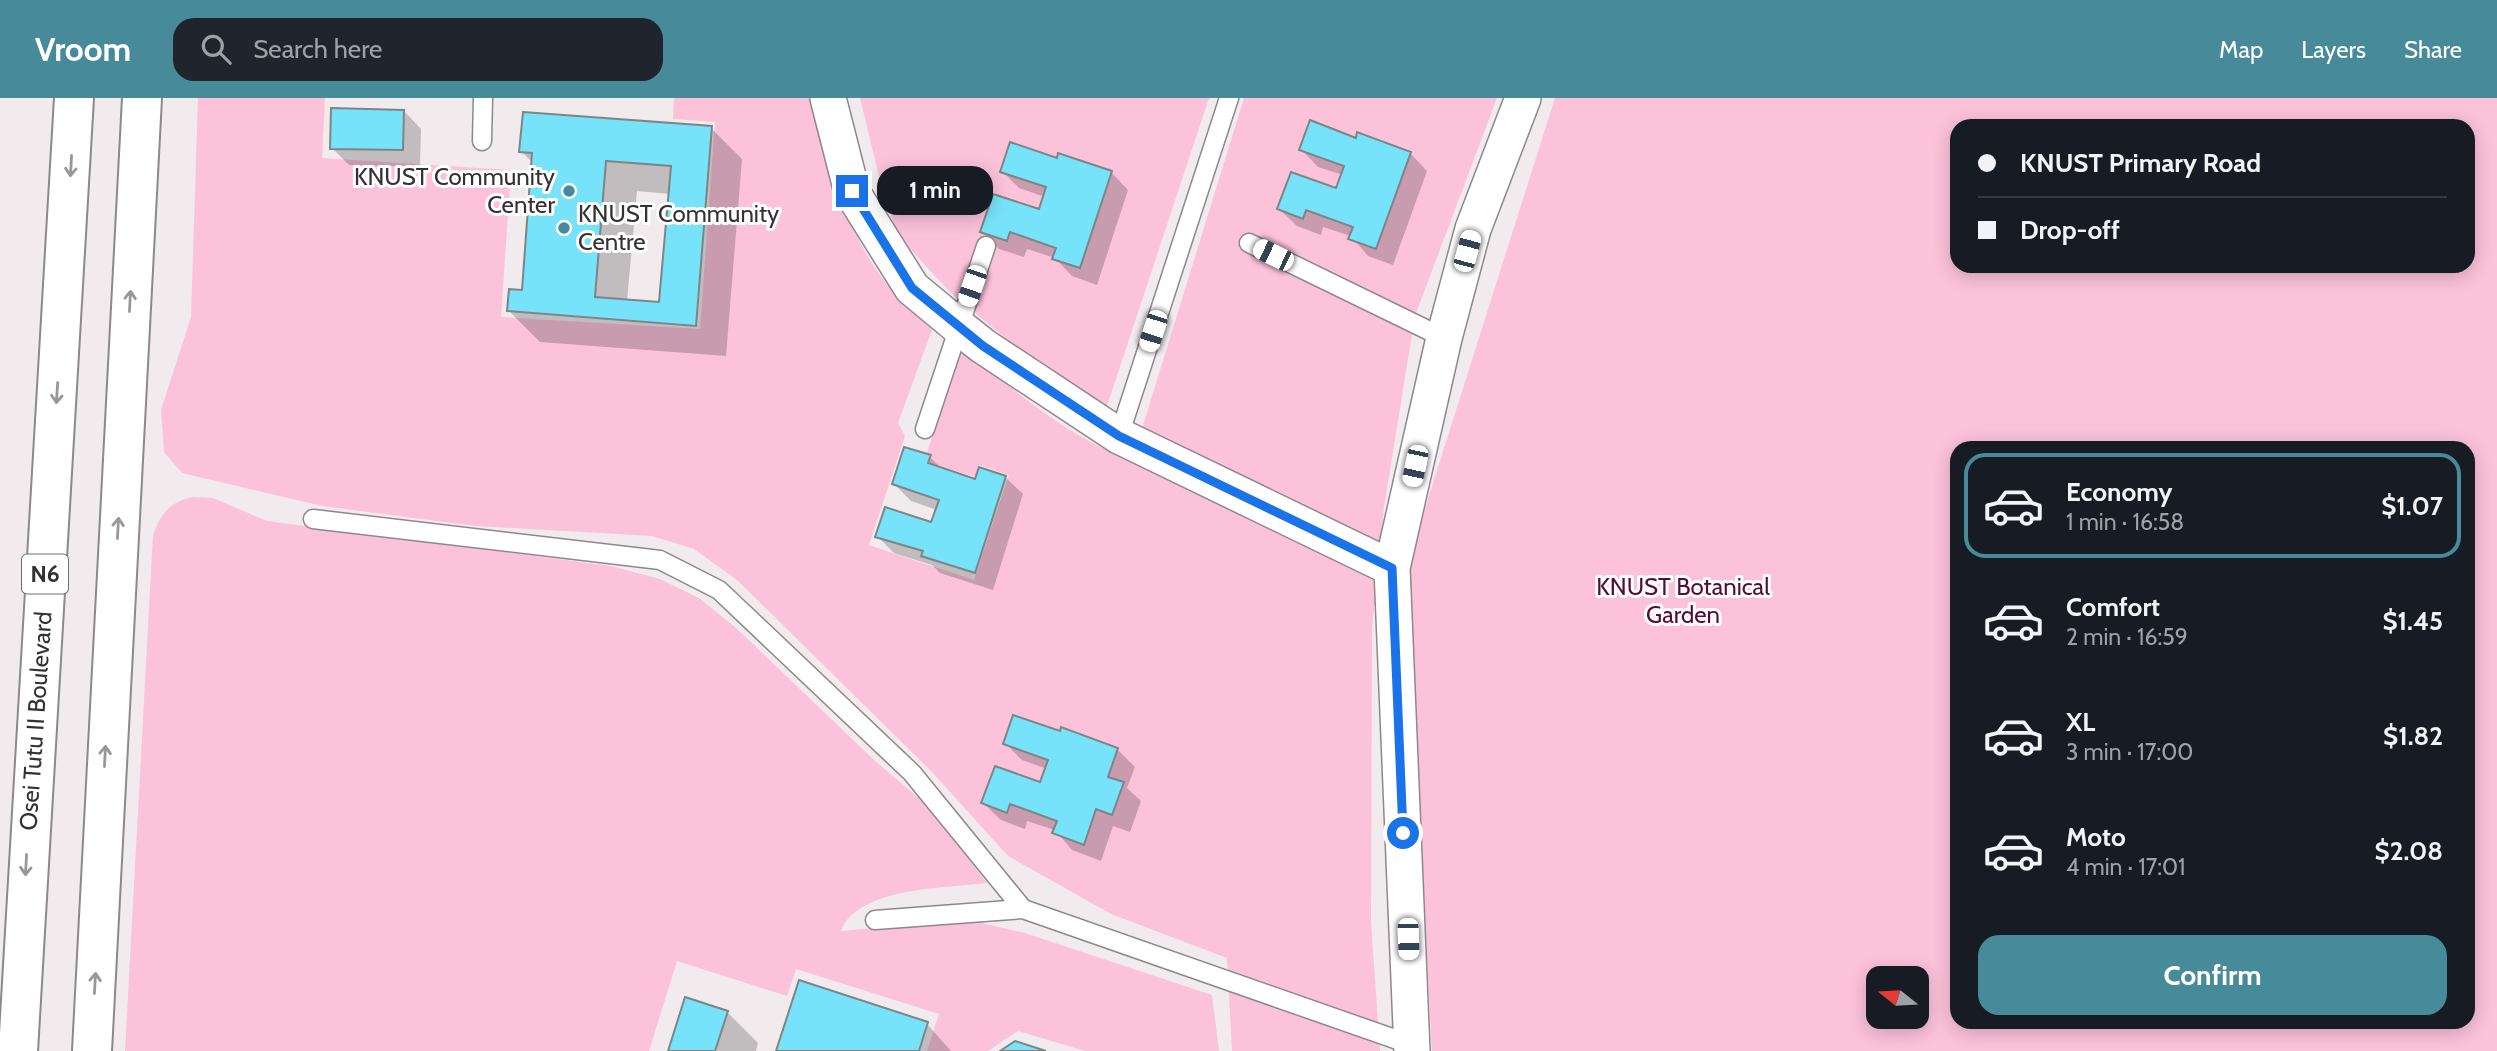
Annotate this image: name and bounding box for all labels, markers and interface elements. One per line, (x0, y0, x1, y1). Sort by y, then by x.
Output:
search box (173, 18, 663, 81)
text: Vroom (35, 29, 131, 69)
icon: search (197, 30, 235, 68)
text: Search here (253, 33, 382, 65)
text: Map (2219, 35, 2263, 64)
text: Layers (2301, 35, 2366, 64)
text: Share (2404, 35, 2462, 64)
text: KNUST Primary Road (2020, 147, 2261, 179)
one-way arrow (64, 154, 77, 177)
place label: KNUST Community Center (354, 162, 555, 219)
callout: 1 min (876, 166, 992, 216)
route end (836, 175, 868, 207)
text: 1 min (909, 176, 961, 204)
marker: KNUST Community Center (561, 183, 577, 199)
place label: KNUST Community Centre (578, 199, 779, 256)
text: Drop-off (2020, 214, 2120, 246)
marker: KNUST Community Centre (556, 220, 572, 236)
car (1452, 228, 1483, 274)
car (1250, 236, 1297, 274)
car (956, 263, 989, 309)
one-way arrow (124, 290, 137, 313)
car (1137, 308, 1170, 354)
one-way arrow (50, 381, 63, 404)
car (1401, 443, 1430, 489)
icon: car (1982, 474, 2045, 537)
text: Economy (2066, 476, 2172, 508)
text: $1.07 (2381, 490, 2443, 522)
text: 1 min · 16:58 (2066, 508, 2184, 536)
one-way arrow (111, 517, 124, 540)
road number: N6 (22, 554, 68, 594)
park label: KNUST Botanical Garden (1596, 572, 1770, 629)
icon: car (1982, 589, 2045, 652)
text: Comfort (2066, 591, 2160, 623)
text: $1.45 (2382, 605, 2443, 637)
street label: Osei Tutu II Boulevard (13, 610, 58, 832)
text: 2 min · 16:59 (2066, 623, 2188, 651)
icon: car (1982, 704, 2045, 767)
text: XL (2066, 706, 2095, 738)
text: $1.82 (2383, 720, 2443, 752)
text: 3 min · 17:00 (2066, 738, 2193, 766)
one-way arrow (99, 744, 112, 767)
route start (1387, 817, 1419, 849)
icon: car (1982, 819, 2045, 882)
text: Moto (2066, 821, 2126, 853)
text: $2.08 (2375, 835, 2443, 867)
one-way arrow (20, 853, 33, 876)
text: 4 min · 17:01 (2066, 853, 2186, 881)
car (1397, 918, 1420, 960)
button: Confirm (1978, 935, 2447, 1015)
north arrow (1866, 966, 1928, 1029)
map controls (1866, 966, 1929, 1029)
one-way arrow (89, 972, 102, 995)

